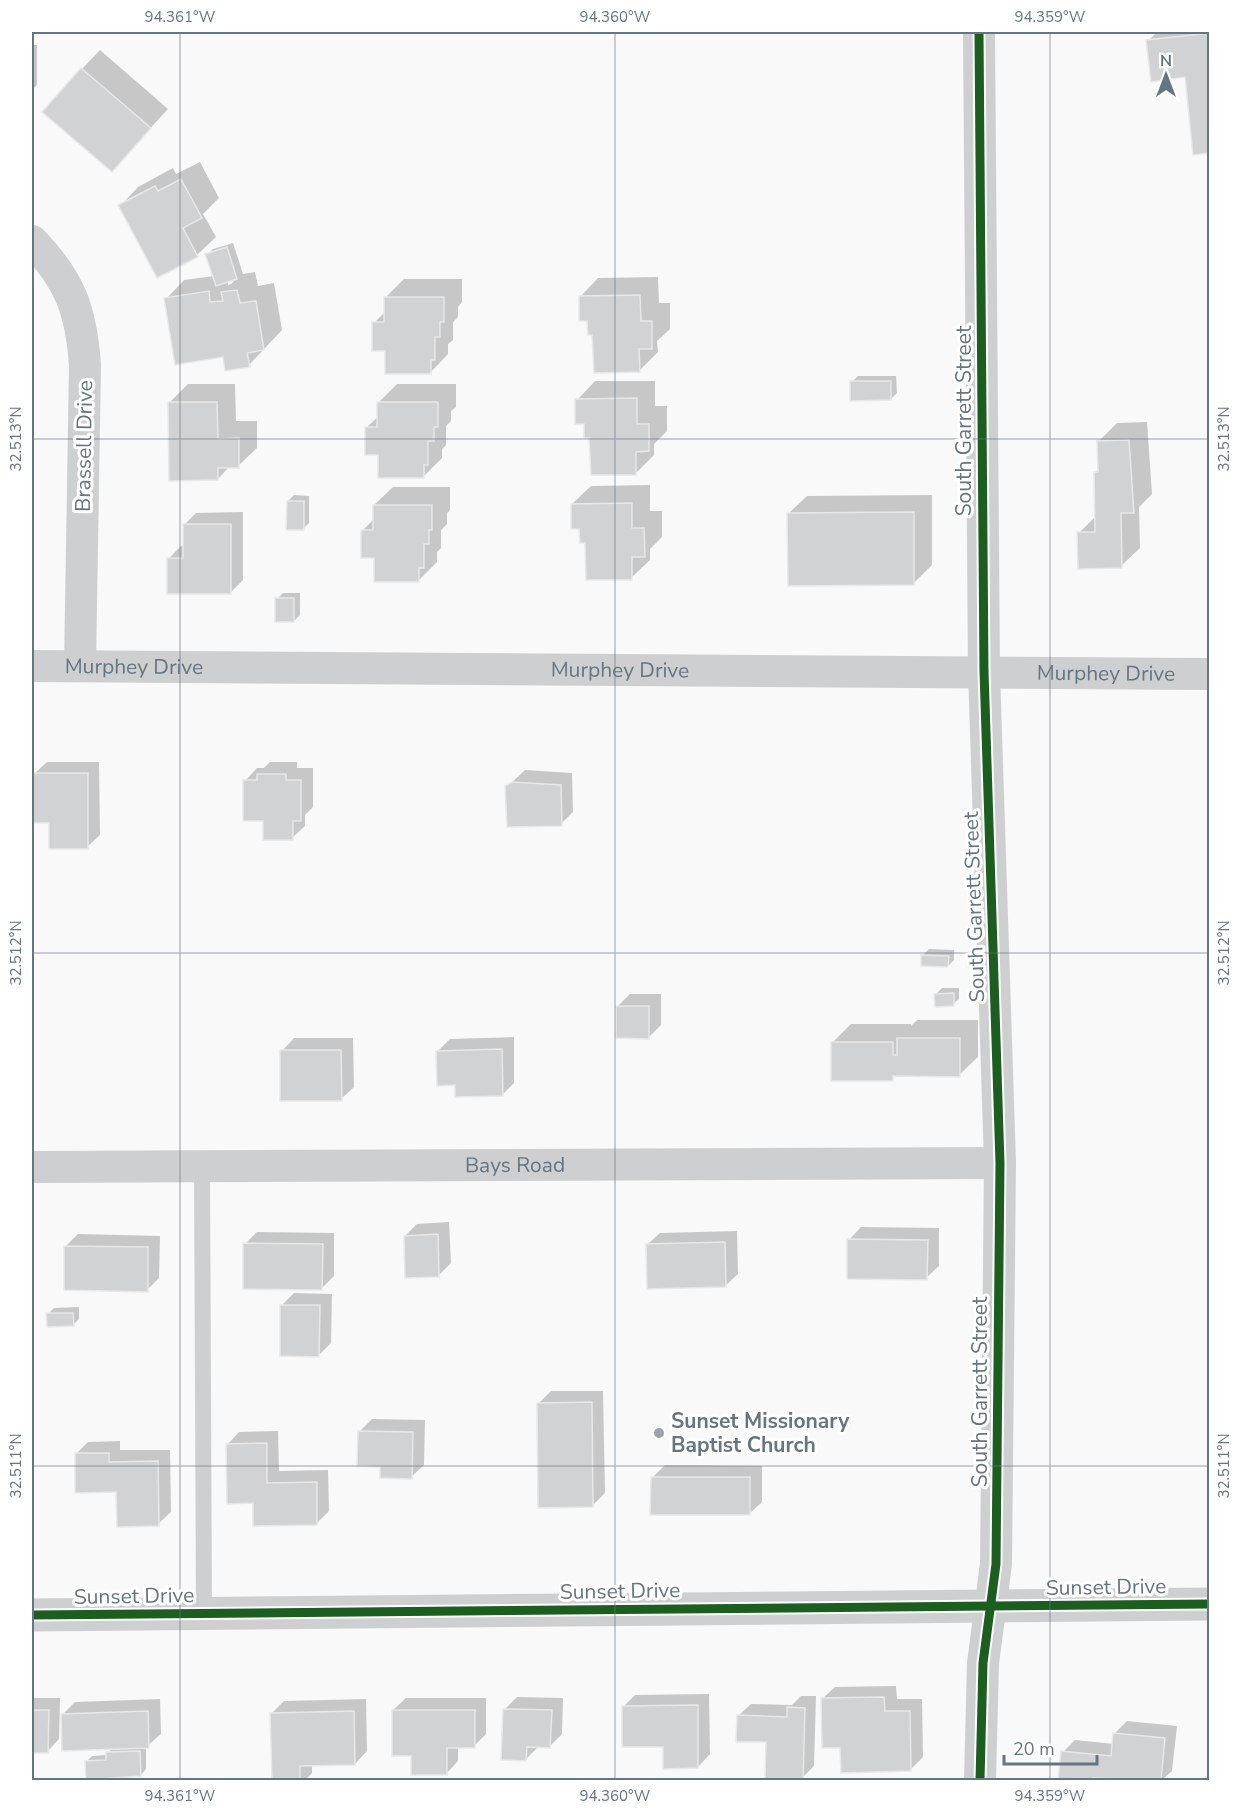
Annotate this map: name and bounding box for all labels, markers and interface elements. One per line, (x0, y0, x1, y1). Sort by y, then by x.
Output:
text: 94.361°W (145, 7, 216, 27)
text: 94.360°W (580, 7, 651, 27)
text: 94.359°W (1015, 7, 1086, 27)
north arrow (1136, 45, 1196, 105)
text: N (1160, 50, 1172, 72)
street label: South Garrett Street (950, 325, 978, 516)
street label: Brassell Drive (69, 380, 99, 512)
text: 32.513°N (6, 406, 26, 472)
text: 32.513°N (1214, 406, 1234, 472)
street label: Murphey Drive (65, 652, 203, 681)
street label: Murphey Drive (551, 656, 689, 684)
street label: Murphey Drive (1037, 659, 1175, 688)
street label: South Garrett Street (957, 811, 991, 1003)
text: 32.512°N (6, 920, 26, 986)
text: 32.512°N (1214, 920, 1234, 986)
street label: Bays Road (465, 1151, 565, 1179)
street label: South Garrett Street (966, 1296, 994, 1487)
place label: Sunset Missionary Baptist Church (671, 1407, 850, 1459)
marker: Sunset Missionary Baptist Church (652, 1426, 666, 1440)
text: 32.511°N (6, 1433, 26, 1499)
text: 32.511°N (1214, 1433, 1234, 1499)
street label: Sunset Drive (1046, 1572, 1166, 1602)
street label: Sunset Drive (560, 1576, 680, 1606)
street label: Sunset Drive (74, 1581, 194, 1611)
scale bar (1004, 1728, 1097, 1766)
text: 20 m (1013, 1737, 1055, 1761)
text: 94.361°W (145, 1786, 216, 1806)
text: 94.360°W (580, 1786, 651, 1806)
text: 94.359°W (1015, 1786, 1086, 1806)

